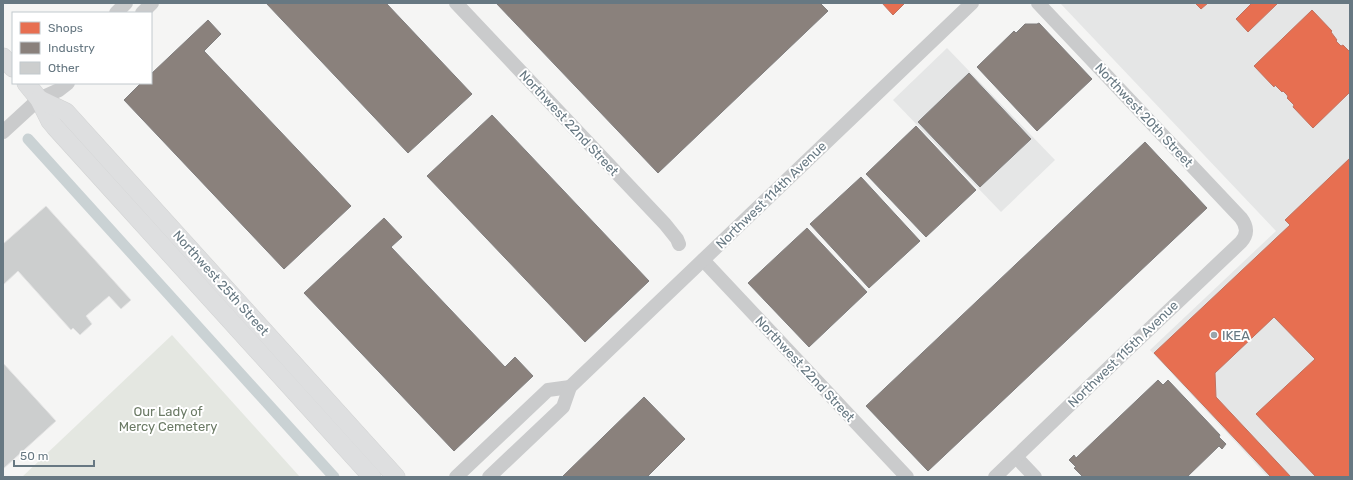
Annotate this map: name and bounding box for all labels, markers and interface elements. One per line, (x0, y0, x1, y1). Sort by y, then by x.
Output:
legend (12, 12, 152, 84)
text: Shops (48, 21, 83, 35)
text: Industry (48, 41, 95, 55)
street label: Northwest 20th Street (1092, 60, 1196, 170)
text: Other (48, 61, 80, 75)
street label: Northwest 22nd Street (516, 67, 622, 179)
street label: Northwest 114th Avenue (713, 138, 829, 252)
street label: Northwest 25th Street (170, 227, 272, 339)
street label: Northwest 115th Avenue (1065, 298, 1181, 410)
street label: Northwest 22nd Street (752, 313, 858, 425)
place label: IKEA (1222, 328, 1250, 343)
marker: IKEA (1209, 330, 1219, 340)
park label: Our Lady of Mercy Cemetery (119, 404, 217, 434)
scale bar (14, 442, 94, 468)
text: 50 m (20, 449, 48, 463)

